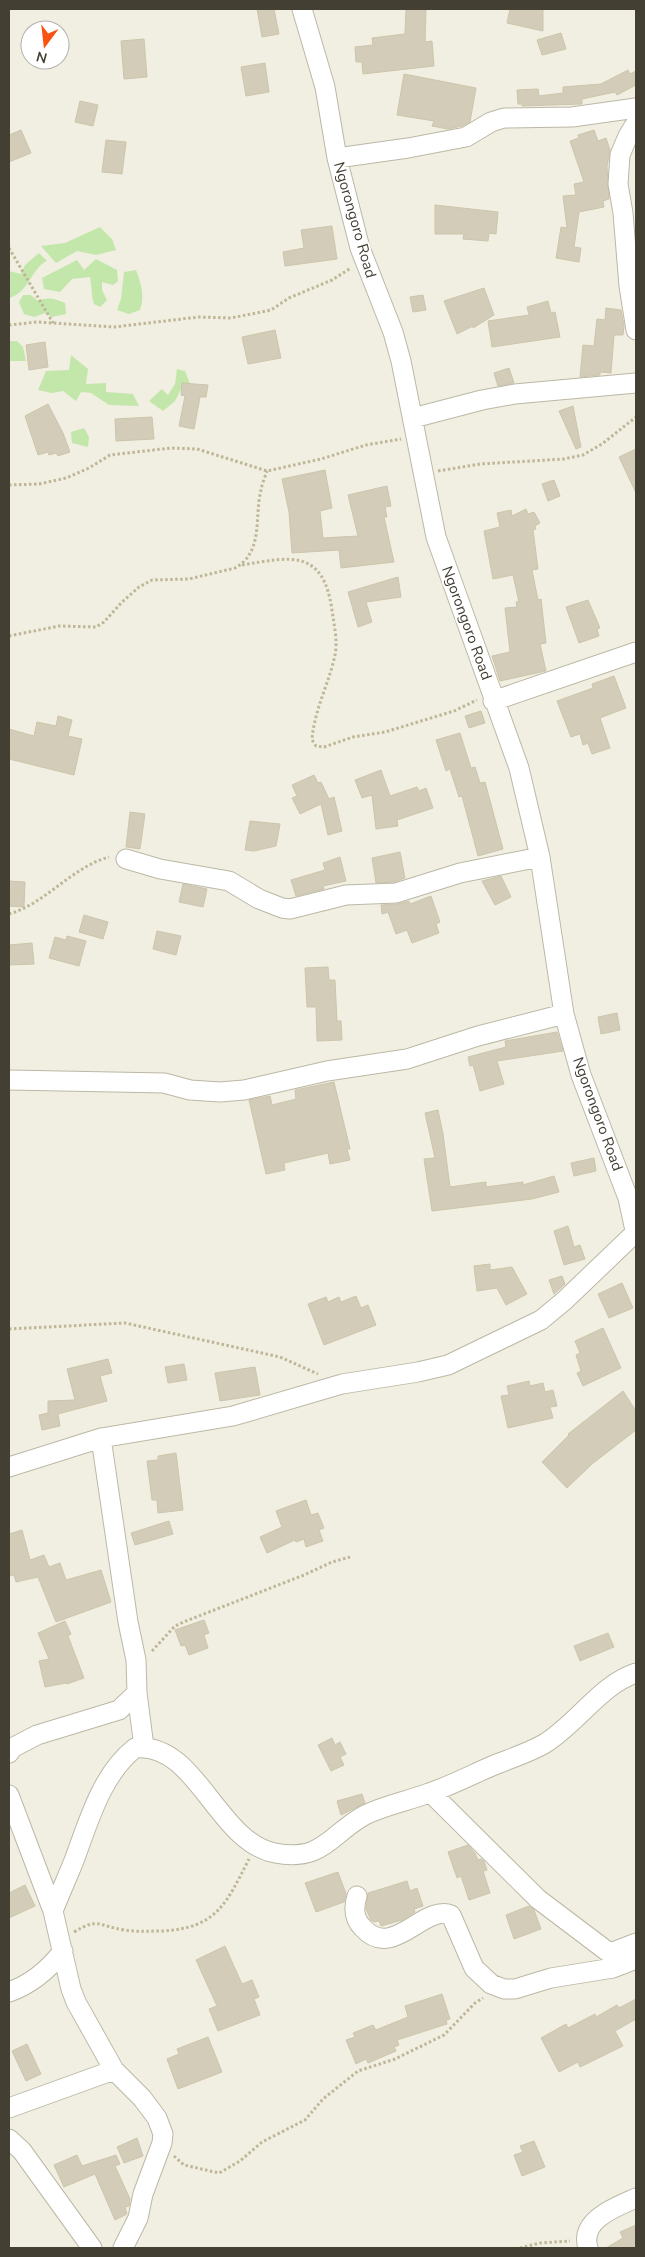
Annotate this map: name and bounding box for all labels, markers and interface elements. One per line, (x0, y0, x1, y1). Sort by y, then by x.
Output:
north arrow (20, 20, 70, 70)
text: N (34, 47, 49, 68)
street label: Ngorongoro Road (329, 160, 381, 280)
street label: Ngorongoro Road (437, 563, 497, 683)
street label: Ngorongoro Road (568, 1054, 628, 1174)

